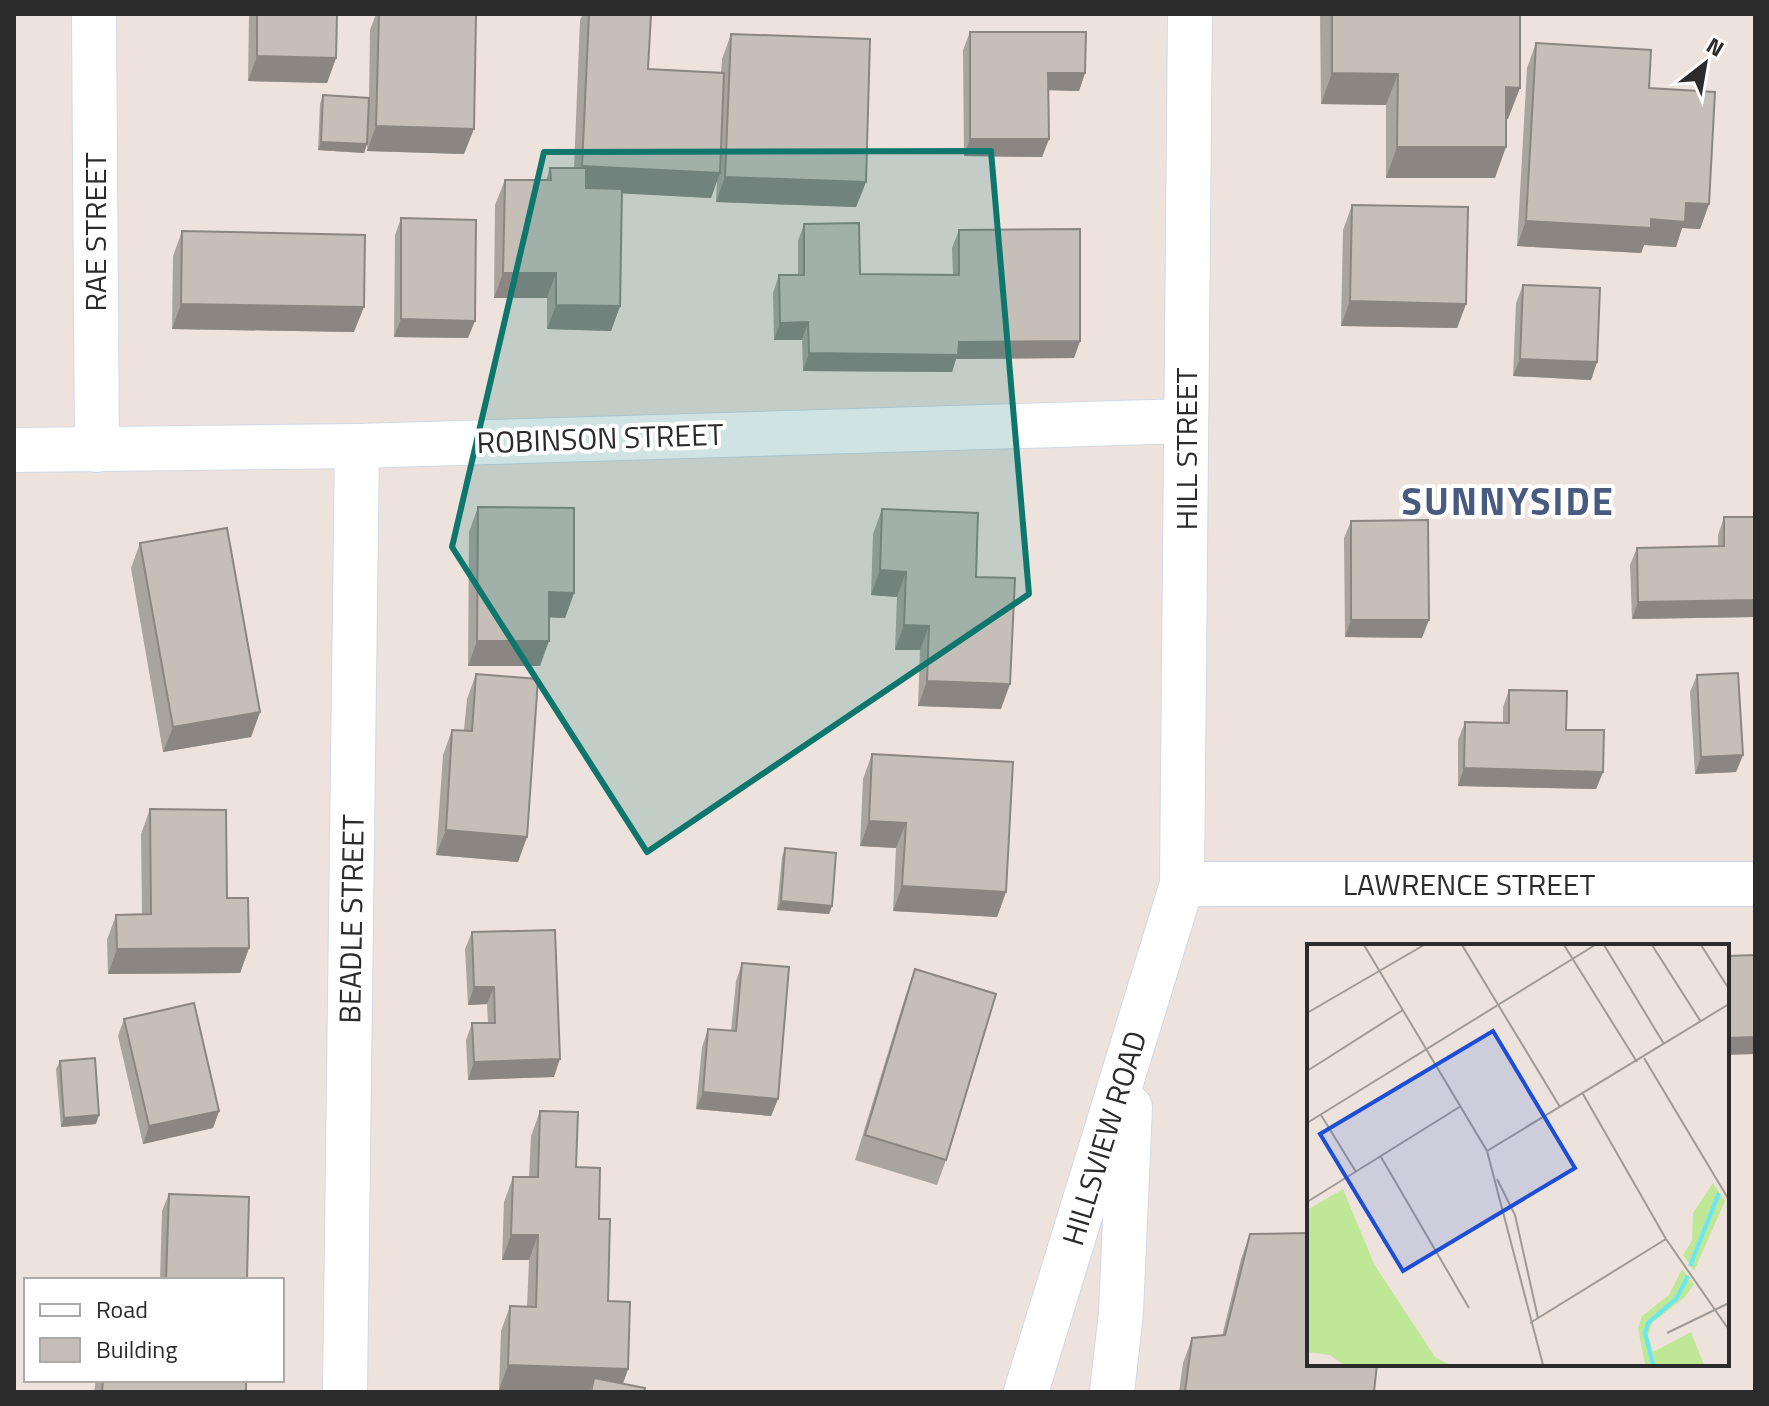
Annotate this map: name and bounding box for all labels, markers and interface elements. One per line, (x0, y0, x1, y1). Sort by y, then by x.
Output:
north arrow (1665, 24, 1745, 104)
text: N (1700, 28, 1731, 65)
street label: RAE STREET (72, 152, 118, 311)
street label: HILL STREET (1163, 368, 1209, 530)
street label: ROBINSON STREET (476, 411, 724, 465)
district label: SUNNYSIDE (1401, 472, 1615, 530)
street label: BEADLE STREET (326, 814, 376, 1024)
street label: LAWRENCE STREET (1343, 861, 1595, 907)
inset map (1307, 944, 1729, 1366)
street label: HILLSVIEW ROAD (1050, 1025, 1158, 1251)
legend (24, 1278, 284, 1382)
text: Road (96, 1291, 148, 1327)
text: Building (96, 1331, 178, 1367)

